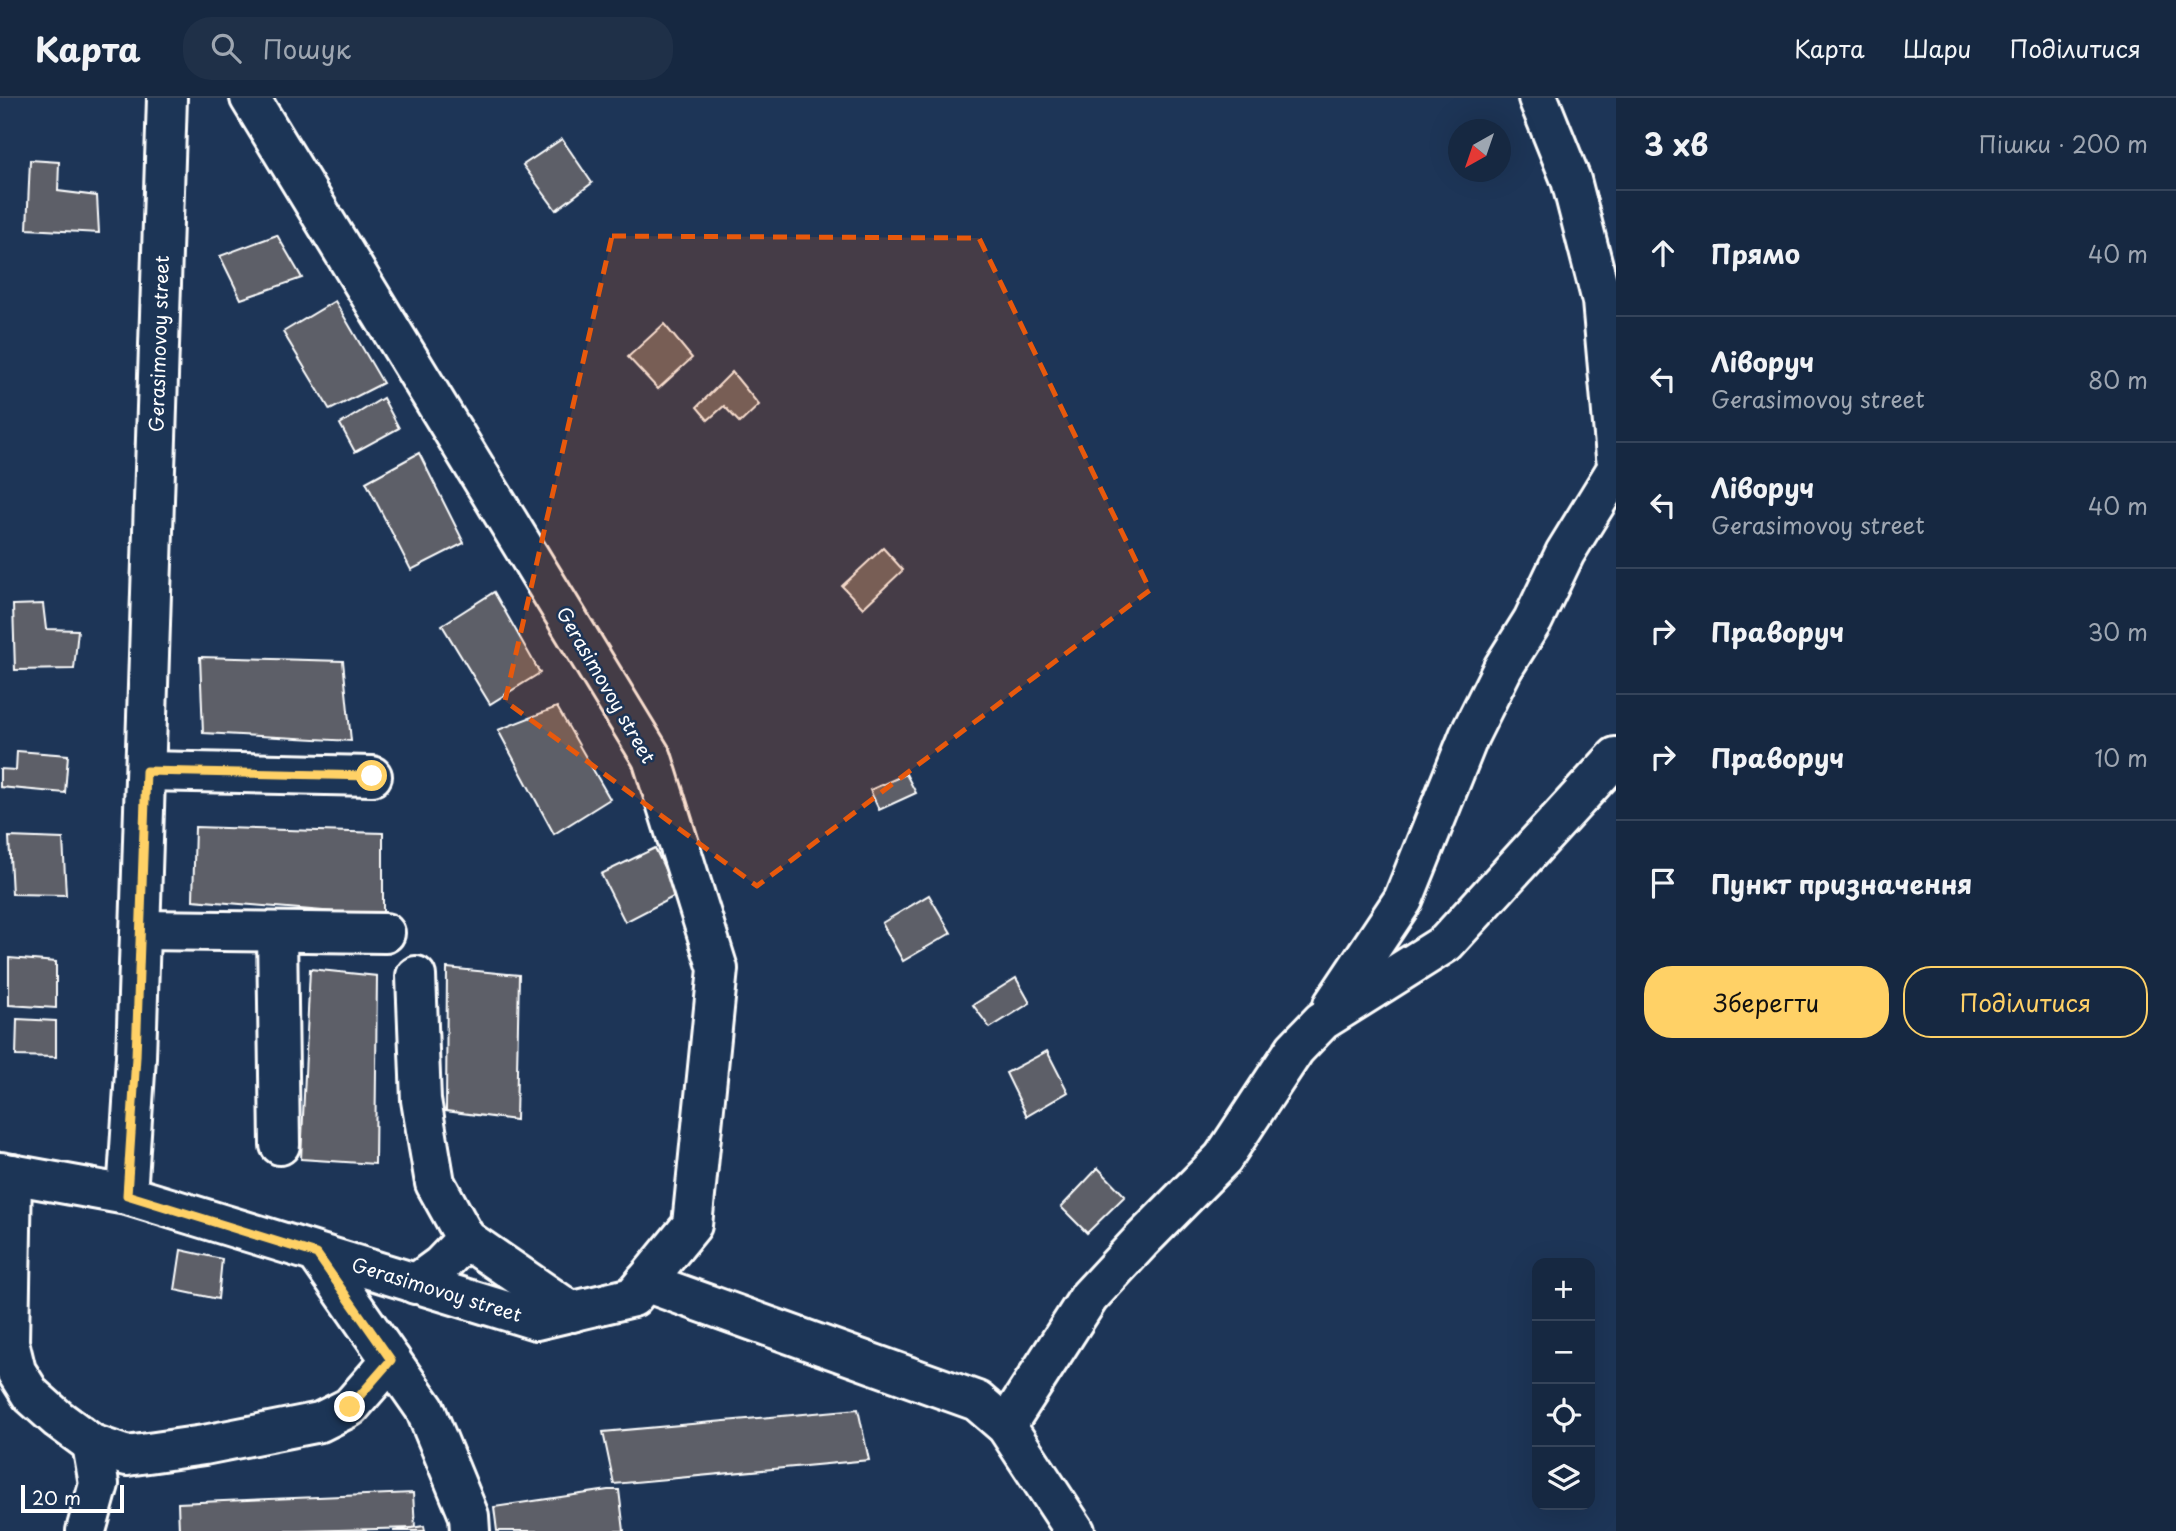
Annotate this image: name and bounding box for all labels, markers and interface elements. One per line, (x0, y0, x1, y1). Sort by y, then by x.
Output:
search box (183, 17, 673, 80)
text: Карта (35, 23, 141, 73)
icon: search (207, 29, 245, 67)
text: Пошук (263, 29, 351, 68)
text: Карта (1794, 30, 1865, 66)
text: Шари (1903, 30, 1972, 66)
text: Поділитися (2010, 30, 2141, 66)
north arrow (1448, 119, 1511, 182)
text: 3 хв (1644, 121, 1708, 166)
text: Пішки · 200 m (1979, 126, 2148, 161)
icon: ahead (1644, 234, 1682, 272)
text: Прямо (1711, 234, 1800, 273)
text: 40 m (2088, 236, 2148, 271)
street label: Gerasimovoy street (141, 255, 175, 432)
text: Ліворуч (1711, 342, 1814, 381)
icon: left (1644, 360, 1682, 398)
text: 80 m (2088, 362, 2148, 397)
text: Gerasimovoy street (1711, 381, 1925, 416)
text: Ліворуч (1711, 468, 1814, 507)
icon: left (1644, 486, 1682, 524)
text: 40 m (2088, 488, 2148, 523)
text: Gerasimovoy street (1711, 507, 1925, 542)
street label: Gerasimovoy street (551, 601, 663, 768)
icon: right (1644, 612, 1682, 650)
text: Праворуч (1711, 612, 1844, 651)
text: 30 m (2087, 614, 2148, 649)
icon: right (1644, 738, 1682, 776)
text: Праворуч (1711, 738, 1844, 777)
text: 10 m (2094, 740, 2148, 775)
route start (356, 760, 387, 791)
icon: arrive (1644, 864, 1682, 902)
text: Пункт призначення (1711, 864, 1972, 903)
button: Зберегти (1644, 966, 1889, 1038)
button: Поділитися (1903, 966, 2148, 1038)
street label: Gerasimovoy street (348, 1250, 526, 1328)
map controls (1532, 1258, 1595, 1510)
button: + (1532, 1258, 1595, 1321)
button: − (1532, 1321, 1595, 1384)
button: locate (1532, 1384, 1595, 1447)
route end (334, 1391, 365, 1422)
button: layers (1532, 1447, 1595, 1510)
scale bar (21, 1482, 124, 1514)
text: 20 m (32, 1483, 81, 1511)

